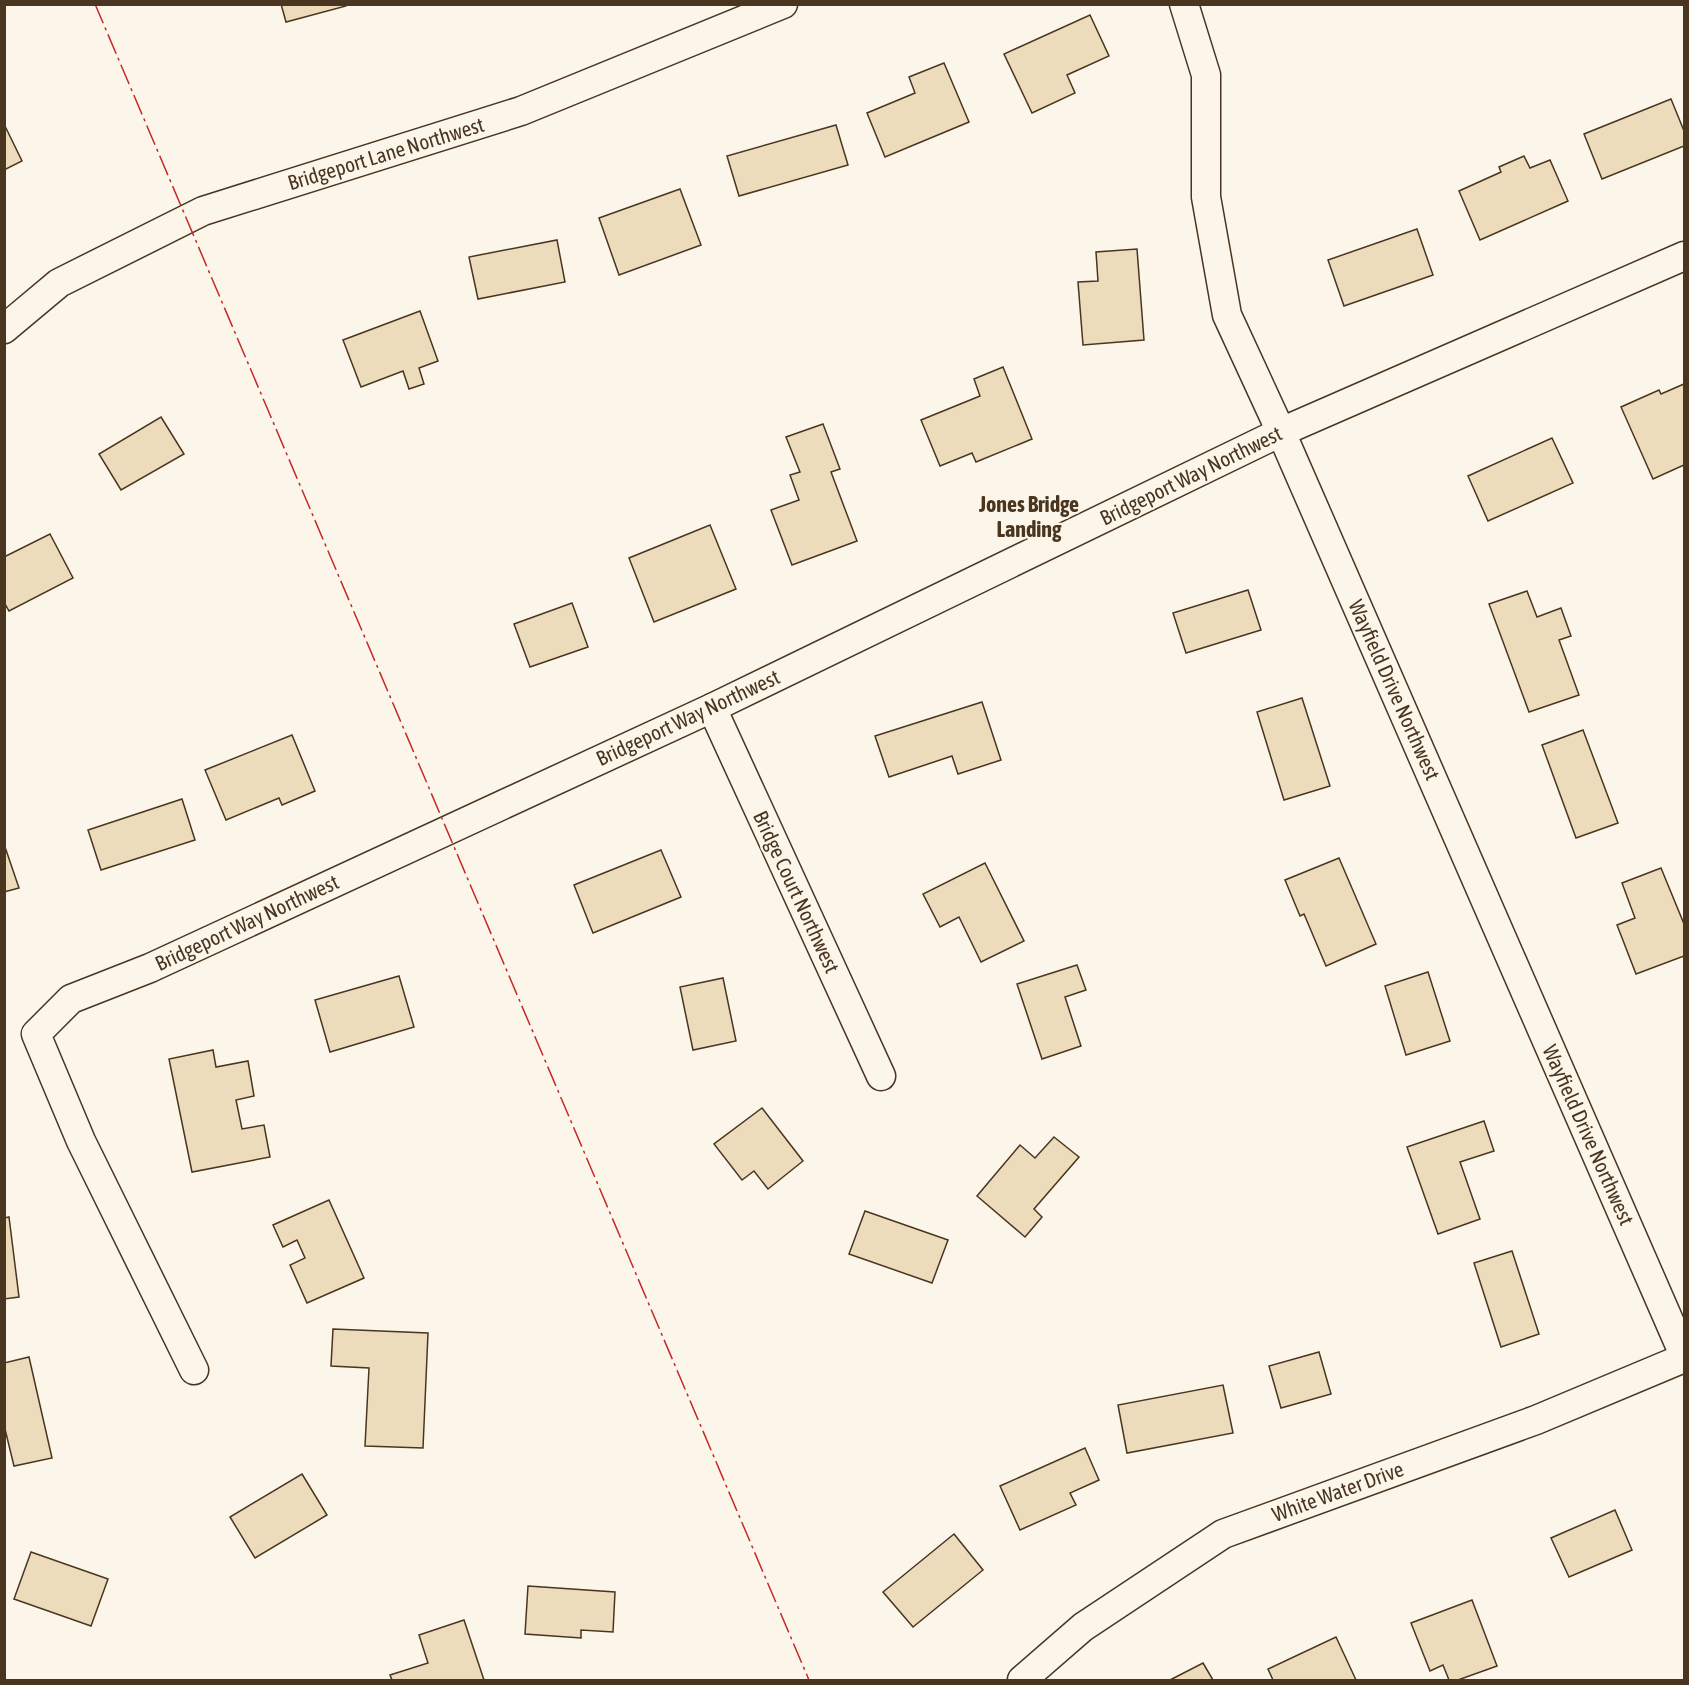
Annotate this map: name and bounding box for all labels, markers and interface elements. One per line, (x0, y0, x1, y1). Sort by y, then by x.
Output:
street label: Bridgeport Lane Northwest (285, 112, 487, 194)
street label: Bridgeport Way Northwest (1096, 421, 1285, 530)
district label: Jones Bridge Landing (978, 491, 1079, 542)
street label: Wayfield Drive Northwest (1344, 596, 1445, 783)
street label: Bridgeport Way Northwest (592, 664, 783, 770)
street label: Bridge Court Northwest (749, 807, 845, 976)
street label: Bridgeport Way Northwest (151, 869, 342, 975)
street label: Wayfield Drive Northwest (1538, 1041, 1639, 1228)
street label: White Water Drive (1269, 1456, 1407, 1526)

